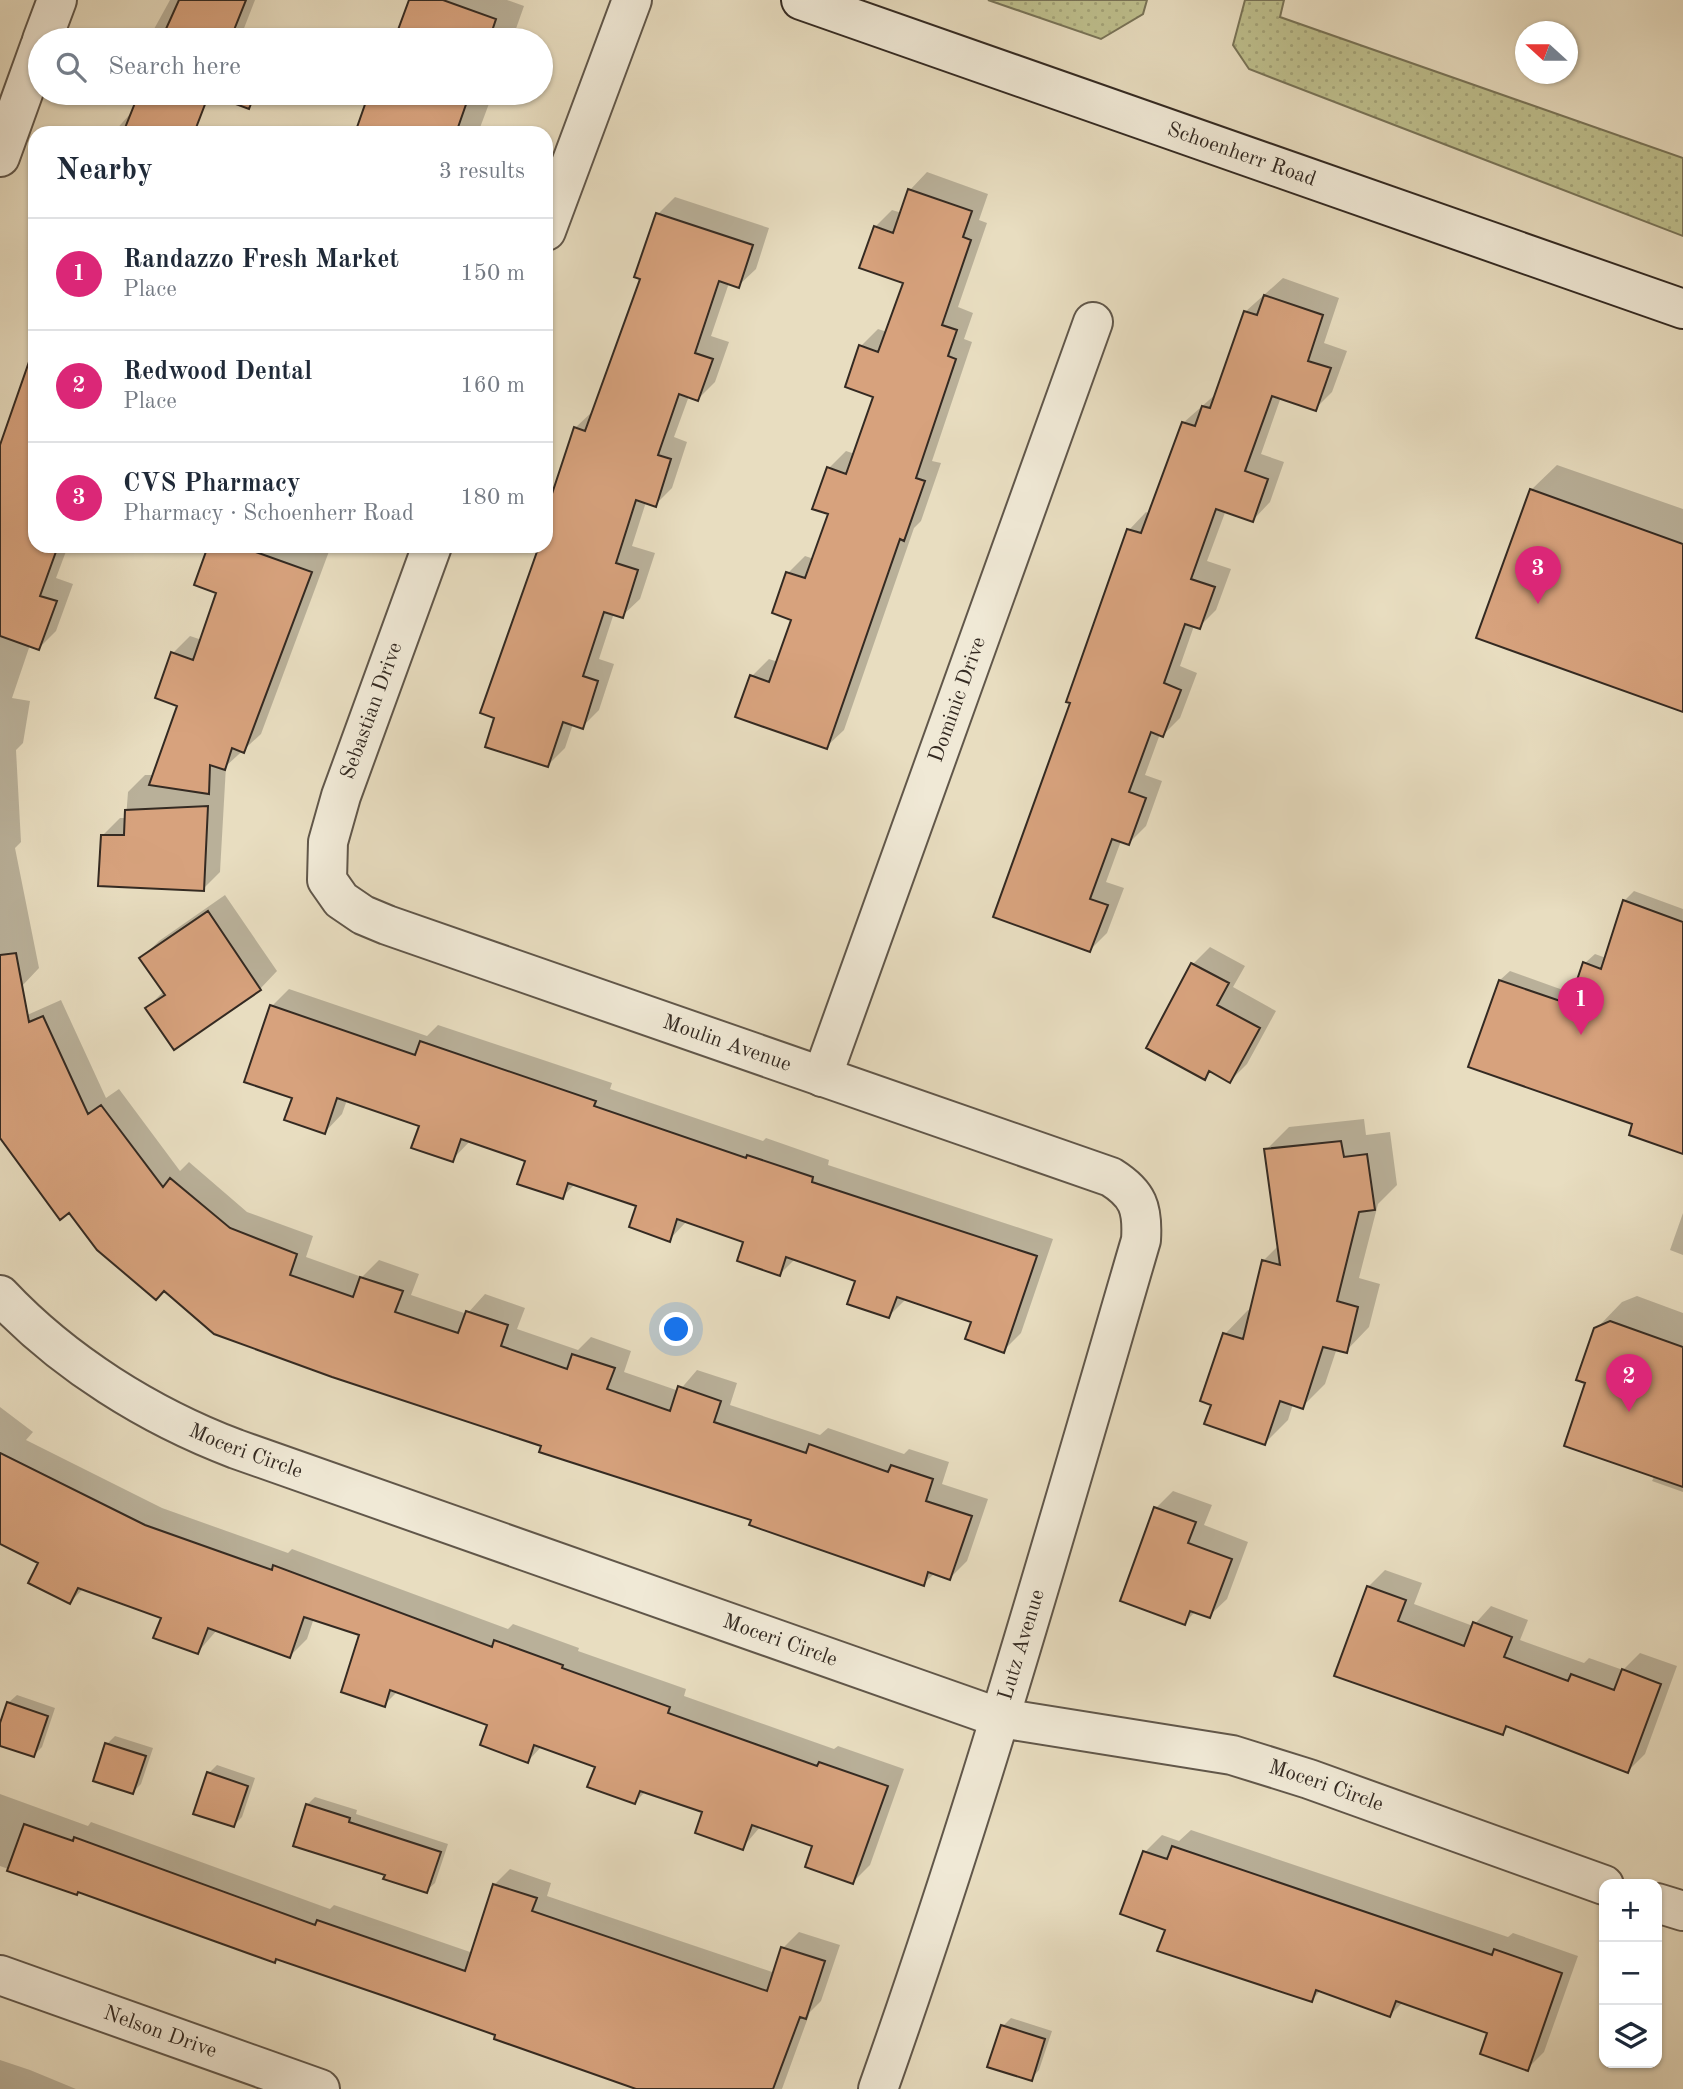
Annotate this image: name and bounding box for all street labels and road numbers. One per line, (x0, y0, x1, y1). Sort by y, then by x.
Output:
street label: Schoenherr Road (1165, 119, 1319, 190)
street label: Dominic Drive (925, 634, 990, 765)
street label: Sebastian Drive (338, 640, 406, 782)
street label: Moulin Avenue (660, 1011, 794, 1075)
street label: Moceri Circle (186, 1420, 305, 1482)
street label: Lutz Avenue (995, 1587, 1049, 1703)
street label: Moceri Circle (720, 1611, 840, 1670)
street label: Moceri Circle (1266, 1757, 1386, 1815)
street label: Nelson Drive (101, 2002, 220, 2062)

